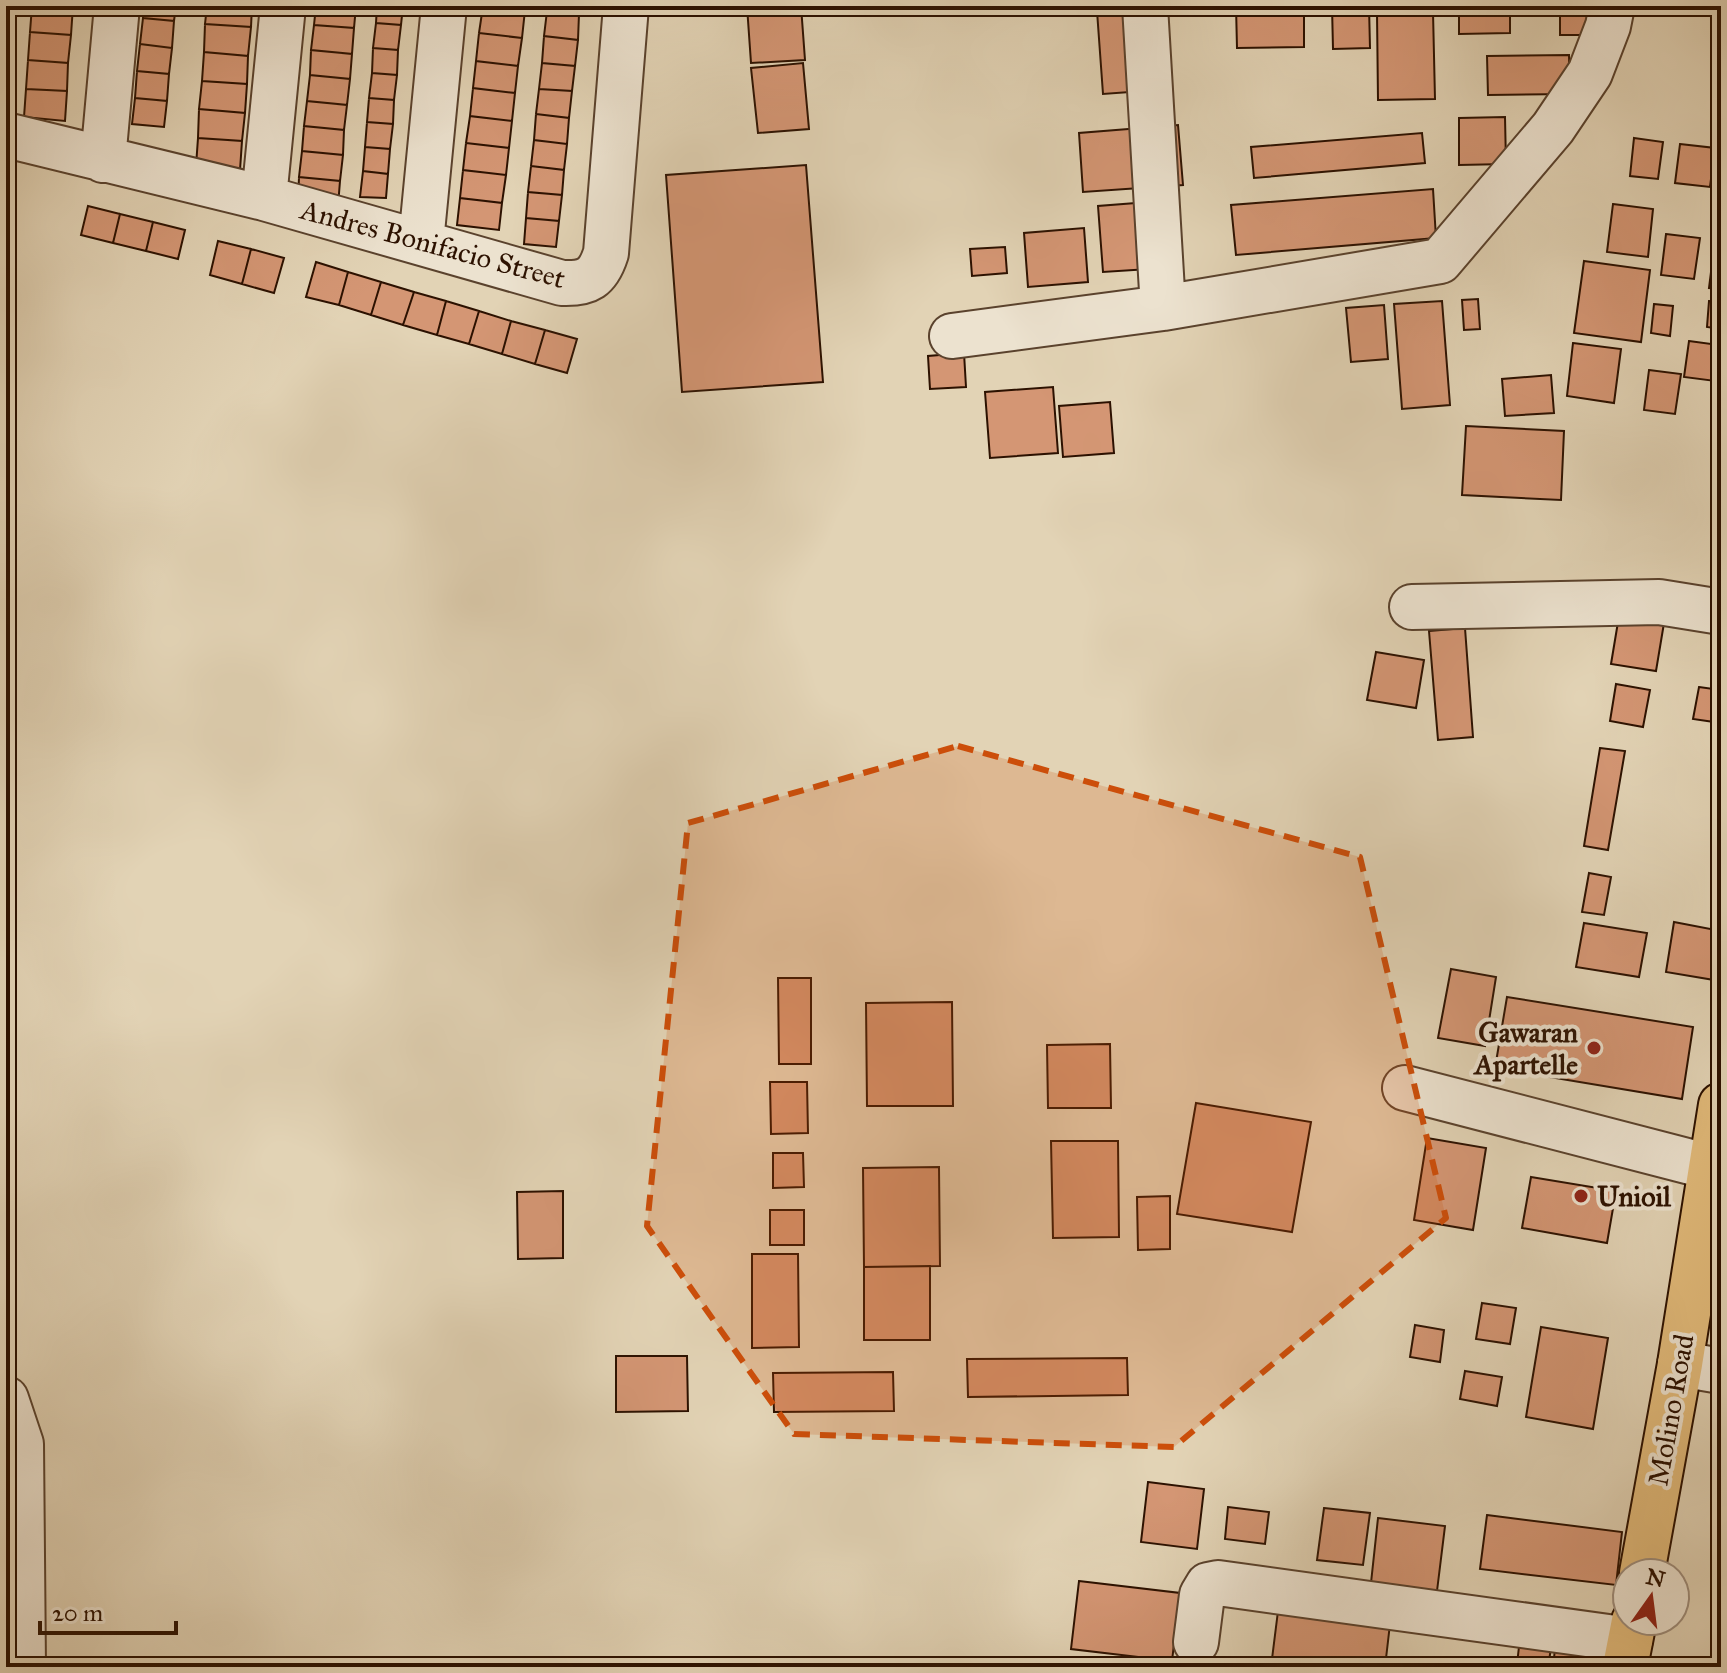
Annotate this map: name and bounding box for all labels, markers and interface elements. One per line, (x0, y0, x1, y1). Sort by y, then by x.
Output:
street label: Andres Bonifacio Street (296, 192, 569, 296)
place label: Gawaran Apartelle (1473, 1015, 1578, 1082)
marker: Gawaran Apartelle (1585, 1039, 1603, 1057)
place label: Unioil (1597, 1179, 1671, 1214)
marker: Unioil (1572, 1187, 1590, 1205)
street label: Molino Road (1640, 1332, 1702, 1488)
north arrow (1611, 1557, 1691, 1637)
text: N (1643, 1563, 1668, 1594)
scale bar (40, 1585, 176, 1635)
text: 20 m (52, 1598, 103, 1628)

